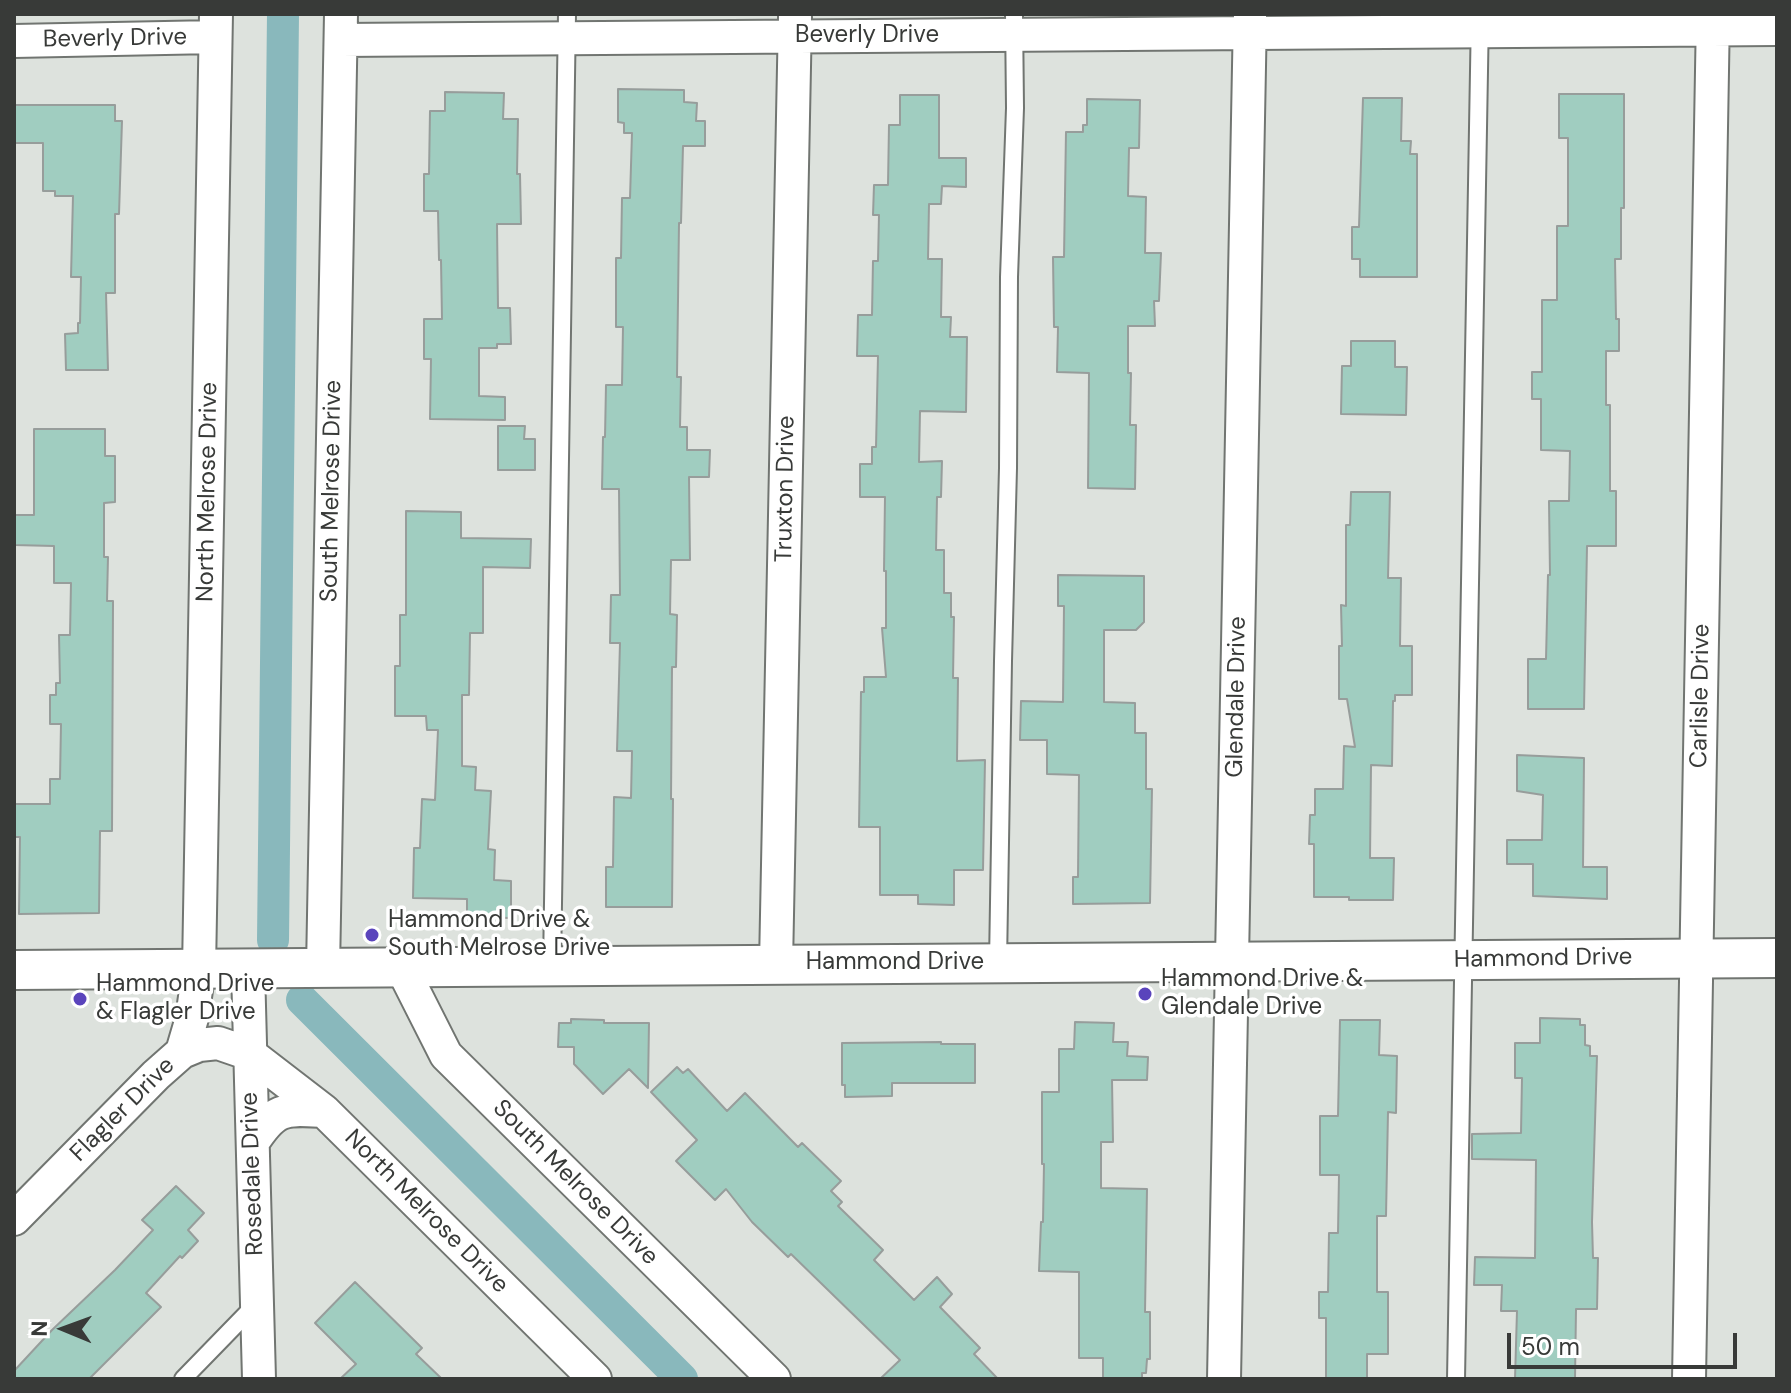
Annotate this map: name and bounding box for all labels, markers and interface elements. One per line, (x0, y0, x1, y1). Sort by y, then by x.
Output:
street label: Beverly Drive (795, 22, 939, 50)
street label: Beverly Drive (43, 23, 187, 55)
street label: South Melrose Drive (316, 380, 348, 602)
street label: North Melrose Drive (192, 382, 224, 602)
street label: Truxton Drive (770, 415, 802, 563)
street label: Glendale Drive (1221, 616, 1253, 778)
street label: Carlisle Drive (1685, 624, 1717, 768)
place label: Hammond Drive & South Melrose Drive (388, 907, 610, 963)
marker: Hammond Drive & South Melrose Drive (363, 926, 381, 944)
street label: Hammond Drive (1454, 943, 1632, 975)
street label: Hammond Drive (806, 949, 984, 977)
place label: Hammond Drive & Glendale Drive (1161, 966, 1363, 1022)
place label: Hammond Drive & Flagler Drive (96, 971, 274, 1027)
marker: Hammond Drive & Glendale Drive (1136, 985, 1154, 1003)
marker: Hammond Drive & Flagler Drive (71, 990, 89, 1008)
street label: Flagler Drive (65, 1052, 181, 1168)
street label: Rosedale Drive (236, 1092, 270, 1256)
street label: South Melrose Drive (486, 1094, 664, 1272)
street label: North Melrose Drive (338, 1124, 514, 1300)
north arrow (24, 1289, 104, 1369)
scale bar (1511, 1317, 1741, 1367)
text: N (25, 1320, 54, 1337)
text: 50 m (1521, 1331, 1580, 1362)

